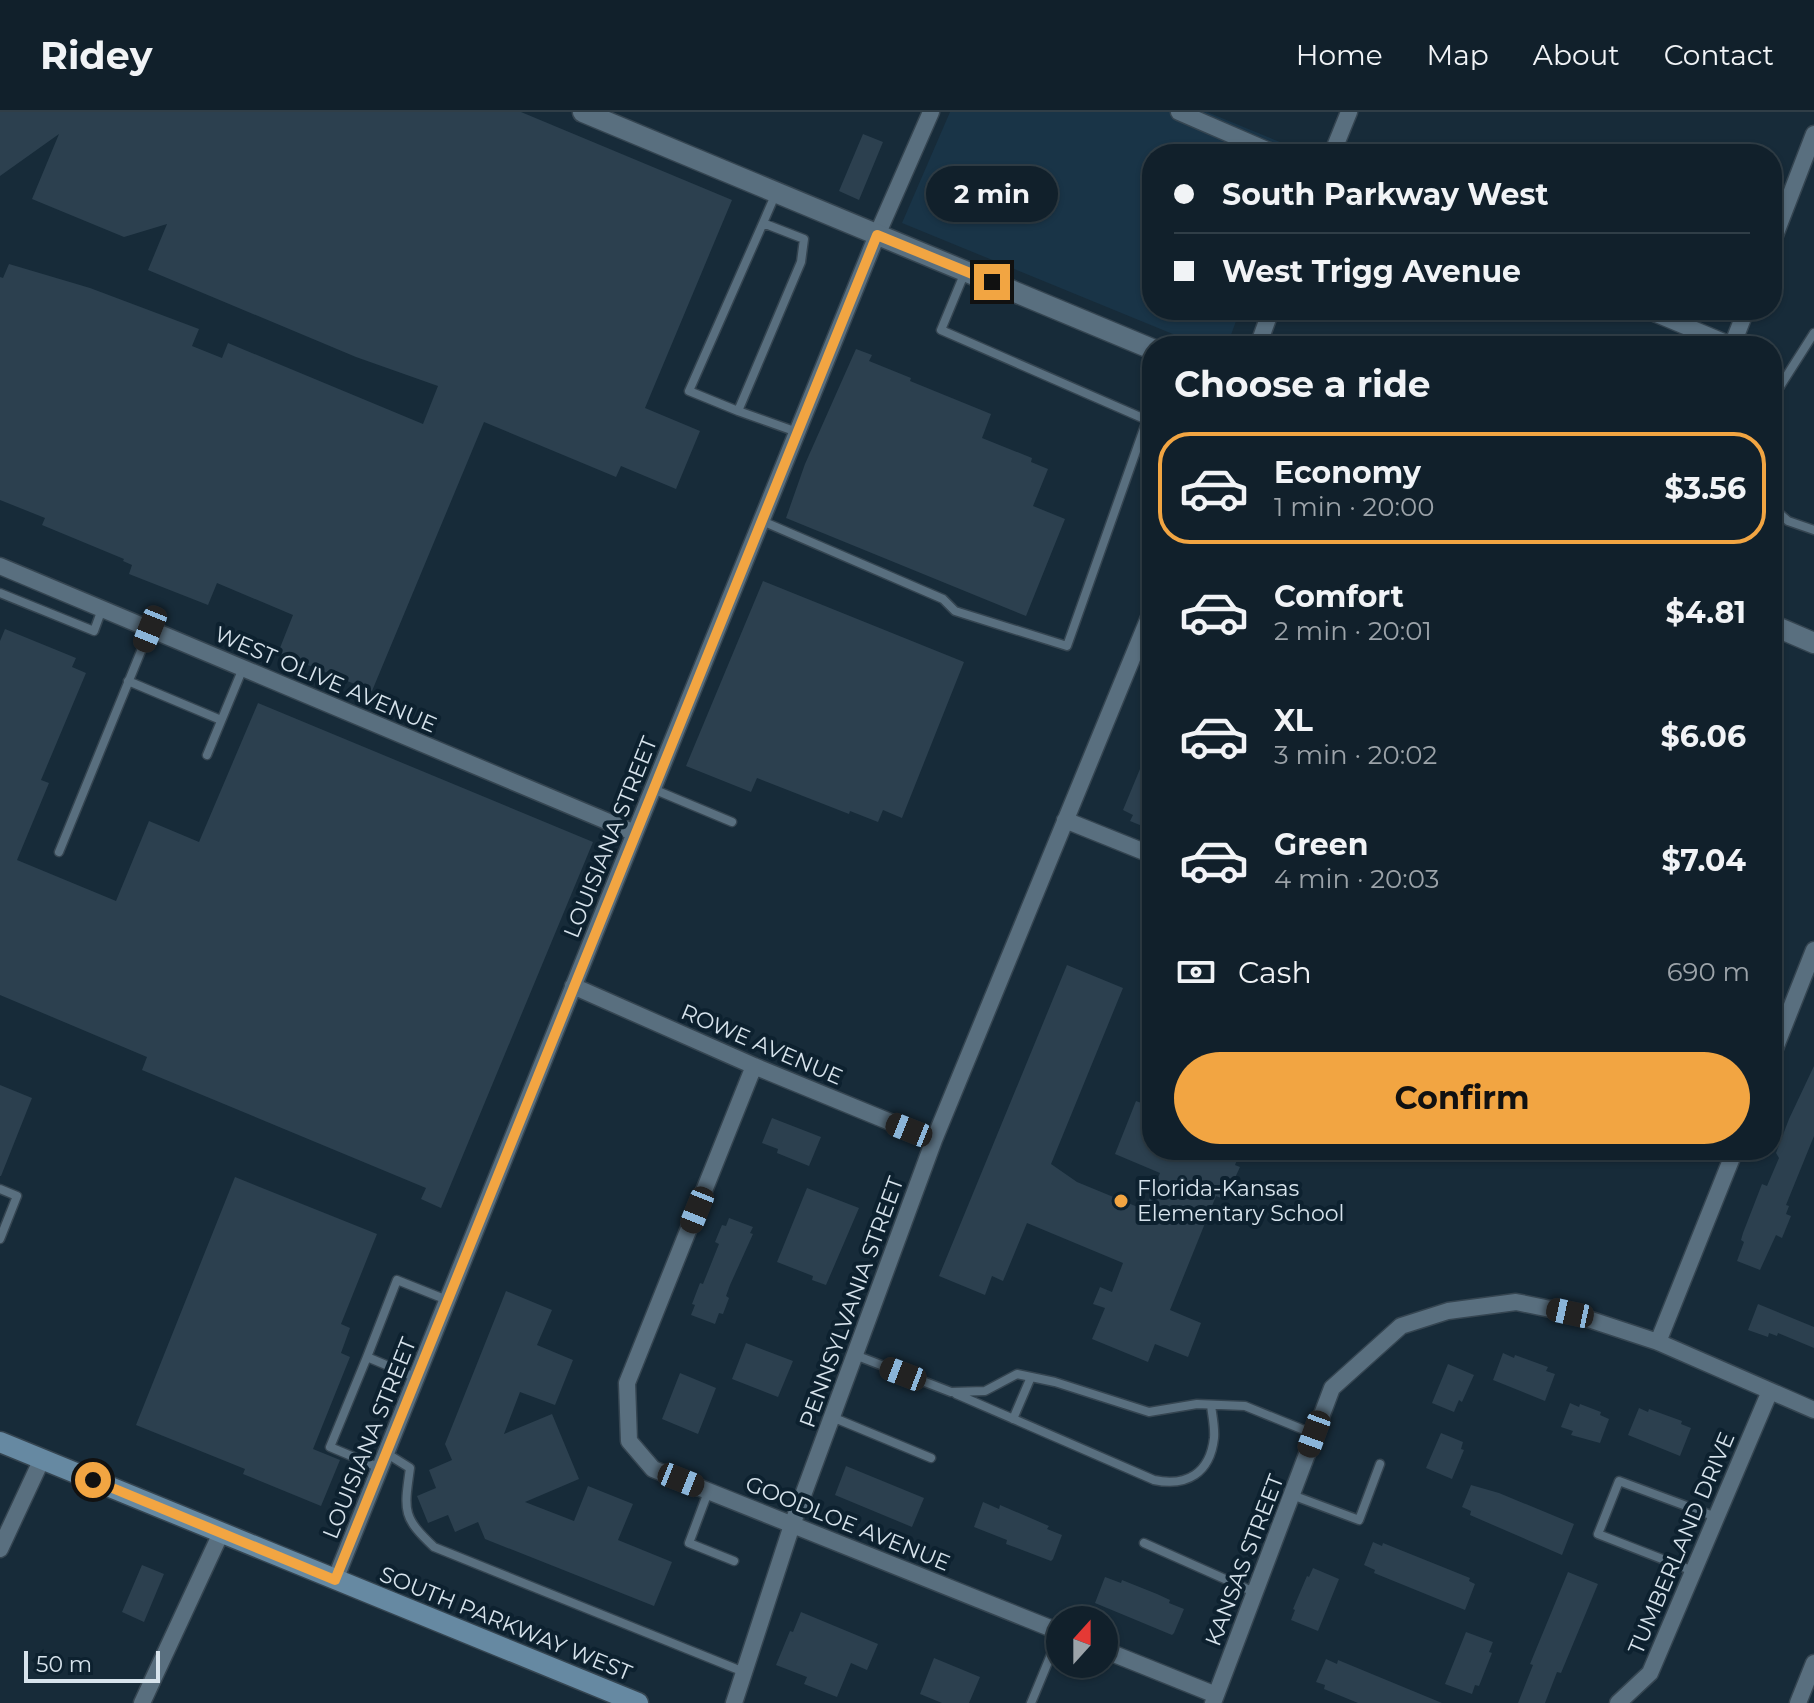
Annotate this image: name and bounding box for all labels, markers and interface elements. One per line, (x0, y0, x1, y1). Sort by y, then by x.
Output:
text: Ridey (40, 32, 152, 79)
text: Home (1296, 38, 1383, 72)
text: Map (1427, 38, 1489, 72)
text: About (1533, 38, 1620, 72)
text: Contact (1664, 38, 1774, 72)
callout: 2 min (926, 166, 1058, 222)
text: South Parkway West (1222, 176, 1549, 213)
text: 2 min (954, 178, 1030, 210)
text: West Trigg Avenue (1222, 253, 1521, 290)
route end (974, 264, 1010, 300)
text: Choose a ride (1174, 362, 1431, 406)
icon: car (1178, 452, 1250, 524)
text: Economy (1274, 454, 1421, 491)
text: $3.56 (1664, 470, 1746, 507)
text: 1 min · 20:00 (1274, 491, 1434, 523)
icon: car (1178, 576, 1250, 648)
text: Comfort (1274, 578, 1404, 615)
text: $4.81 (1666, 594, 1746, 631)
car (130, 602, 170, 656)
text: 2 min · 20:01 (1274, 615, 1432, 647)
street label: WEST OLIVE AVENUE (211, 620, 441, 738)
icon: car (1178, 700, 1250, 772)
text: XL (1274, 702, 1313, 739)
text: $6.06 (1661, 718, 1746, 755)
street label: LOUISIANA STREET (558, 732, 663, 942)
text: 3 min · 20:02 (1274, 739, 1437, 771)
icon: car (1178, 824, 1250, 896)
text: Green (1274, 826, 1368, 863)
text: $7.04 (1662, 842, 1746, 879)
text: 4 min · 20:03 (1274, 863, 1439, 895)
icon: cash (1174, 950, 1218, 994)
text: Cash (1238, 954, 1312, 991)
text: 690 m (1667, 956, 1750, 988)
street label: ROWE AVENUE (677, 998, 847, 1091)
button: Confirm (1174, 1052, 1750, 1144)
car (882, 1110, 936, 1150)
street label: PENNSYLVANIA STREET (793, 1173, 910, 1431)
place label: Florida-Kansas Elementary School (1137, 1175, 1344, 1227)
car (677, 1183, 717, 1237)
marker: Florida-Kansas Elementary School (1112, 1192, 1130, 1210)
car (1544, 1296, 1596, 1330)
street label: LOUISIANA STREET (317, 1333, 422, 1543)
car (876, 1354, 930, 1394)
car (1295, 1407, 1333, 1461)
street label: TUMBERLAND DRIVE (1622, 1428, 1741, 1658)
car (654, 1460, 708, 1500)
route start (75, 1462, 111, 1498)
street label: GOODLOE AVENUE (741, 1470, 954, 1577)
street label: KANSAS STREET (1199, 1470, 1290, 1650)
street label: SOUTH PARKWAY WEST (376, 1560, 636, 1687)
north arrow (1046, 1606, 1118, 1678)
map controls (1046, 1606, 1118, 1678)
scale bar (24, 1647, 160, 1683)
text: 50 m (36, 1651, 92, 1678)

